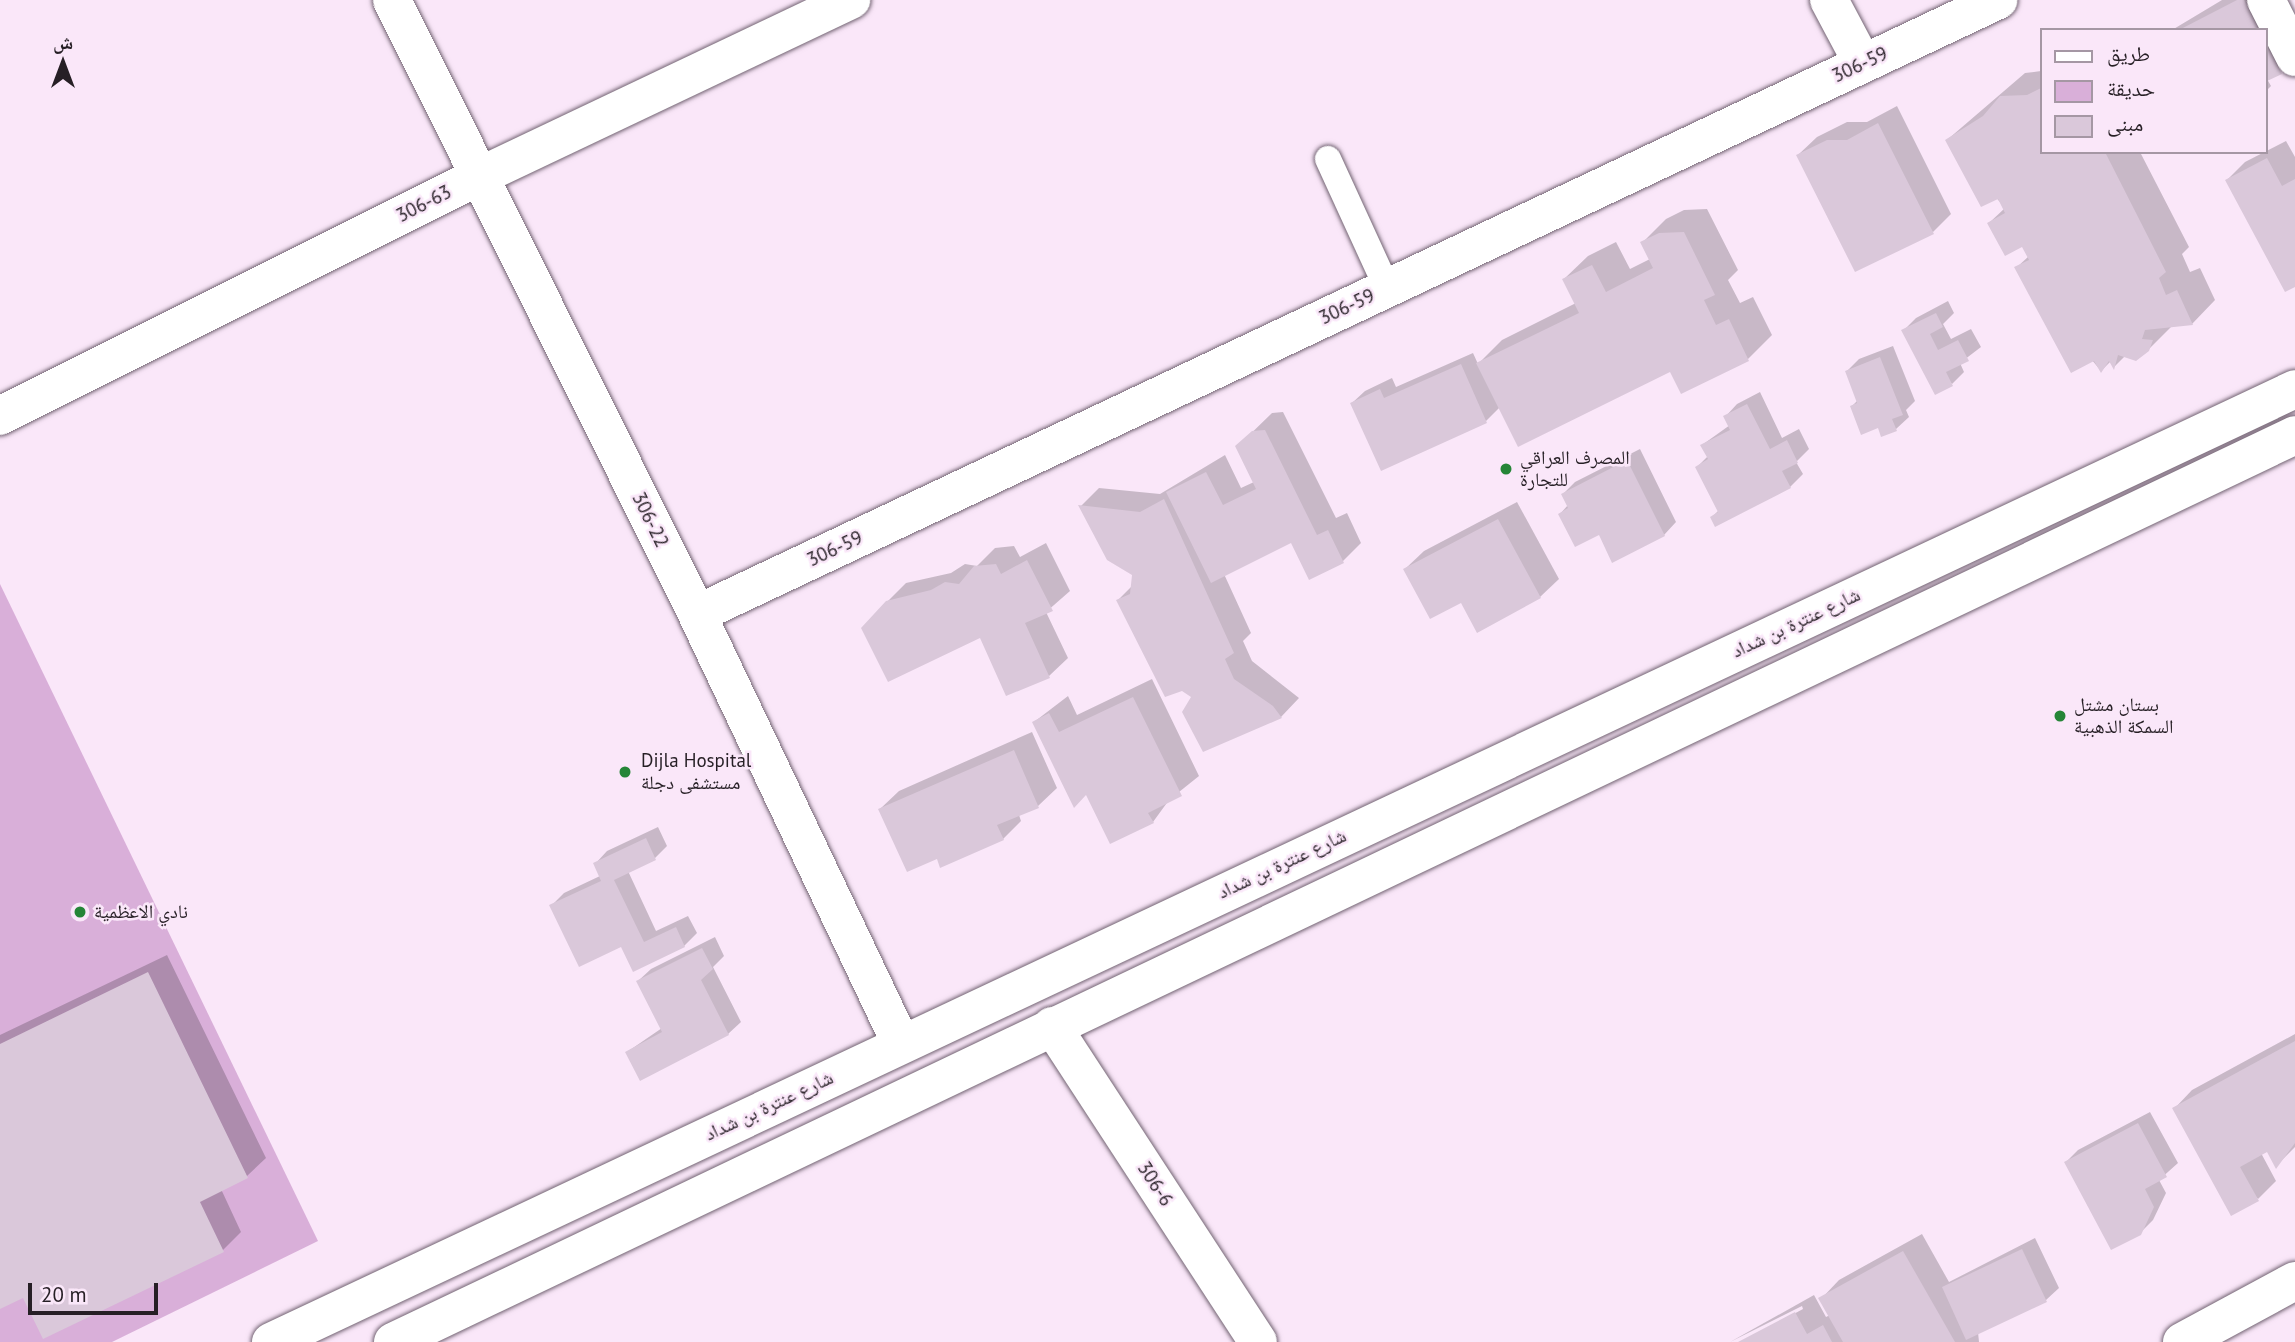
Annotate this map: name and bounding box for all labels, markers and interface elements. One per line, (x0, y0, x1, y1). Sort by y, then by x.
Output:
north arrow (28, 28, 98, 98)
legend (2039, 28, 2267, 154)
text: ش (53, 30, 73, 54)
text: طريق (2107, 40, 2150, 67)
street label: 306-59 (1829, 42, 1891, 88)
text: حديقة (2107, 75, 2155, 102)
text: مبنى (2107, 110, 2143, 137)
street label: 306-63 (393, 181, 455, 227)
street label: 306-59 (1316, 284, 1378, 330)
place label: المصرف العراقي للتجارة (1520, 447, 1630, 491)
marker: المصرف العراقي للتجارة (1498, 461, 1514, 477)
street label: 306-22 (627, 489, 673, 551)
street label: 306-59 (804, 526, 866, 572)
street label: شارع عنترة بن شداد (1728, 583, 1864, 663)
place label: بستان مشتل السمكة الذهبية (2074, 694, 2174, 738)
marker: بستان مشتل السمكة الذهبية (2052, 708, 2068, 724)
place label: Dijla Hospital مستشفى دجلة (641, 750, 751, 794)
marker: Dijla Hospital مستشفى دجلة (615, 762, 635, 782)
street label: شارع عنترة بن شداد (1214, 824, 1350, 904)
place label: نادي الاعظمية (94, 901, 188, 923)
marker: نادي الاعظمية (72, 904, 88, 920)
street label: شارع عنترة بن شداد (701, 1066, 837, 1146)
street label: 306-6 (1132, 1158, 1178, 1210)
scale bar (32, 1268, 161, 1312)
text: 20 m (41, 1281, 87, 1308)

